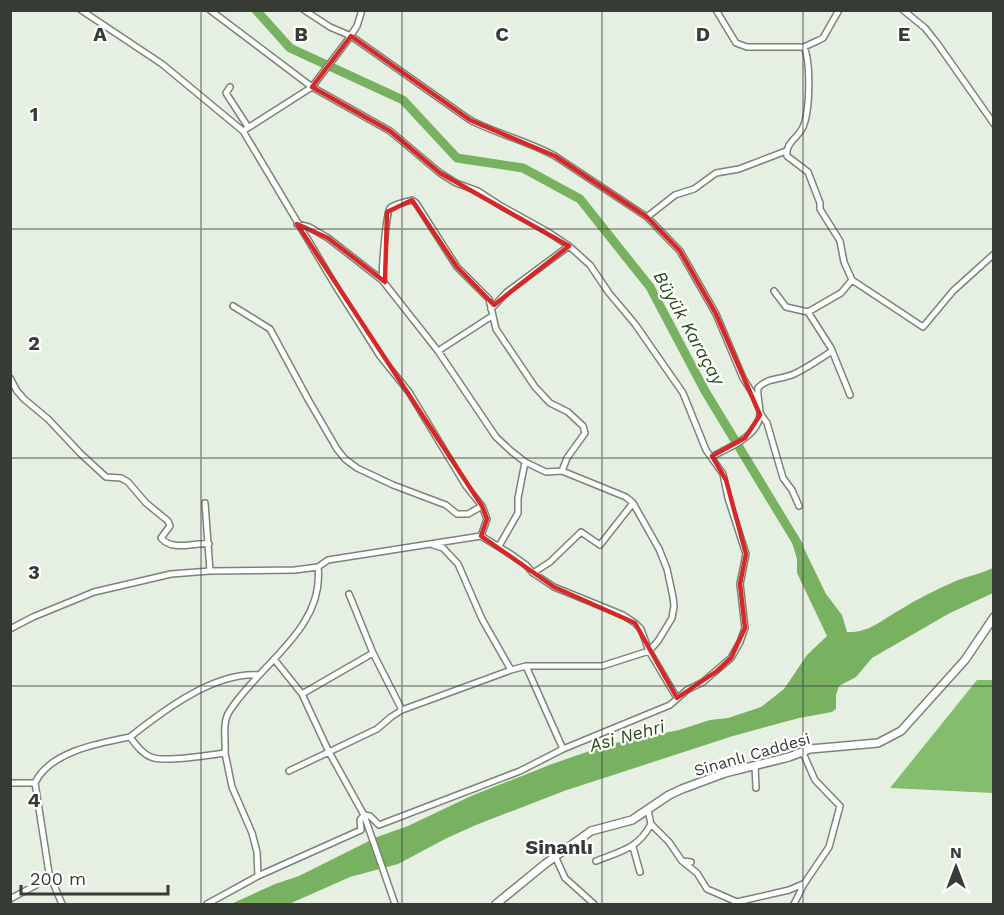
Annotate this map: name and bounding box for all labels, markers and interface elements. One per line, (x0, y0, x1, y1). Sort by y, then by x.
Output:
text: A (93, 22, 107, 46)
text: B (294, 22, 308, 46)
text: C (495, 22, 509, 46)
text: D (696, 22, 710, 46)
text: E (898, 22, 910, 46)
text: 1 (30, 102, 38, 126)
water label: Büyük Karaçay (649, 267, 730, 390)
text: 2 (28, 331, 40, 355)
text: 3 (28, 560, 40, 584)
water label: Asi Nehri (586, 715, 668, 756)
street label: Sinanlı Caddesi (692, 729, 812, 780)
text: 4 (28, 788, 41, 812)
district label: Sinanlı (525, 835, 593, 859)
north arrow (926, 837, 986, 897)
text: N (950, 843, 962, 862)
scale bar (21, 858, 168, 896)
text: 200 m (30, 868, 86, 889)

